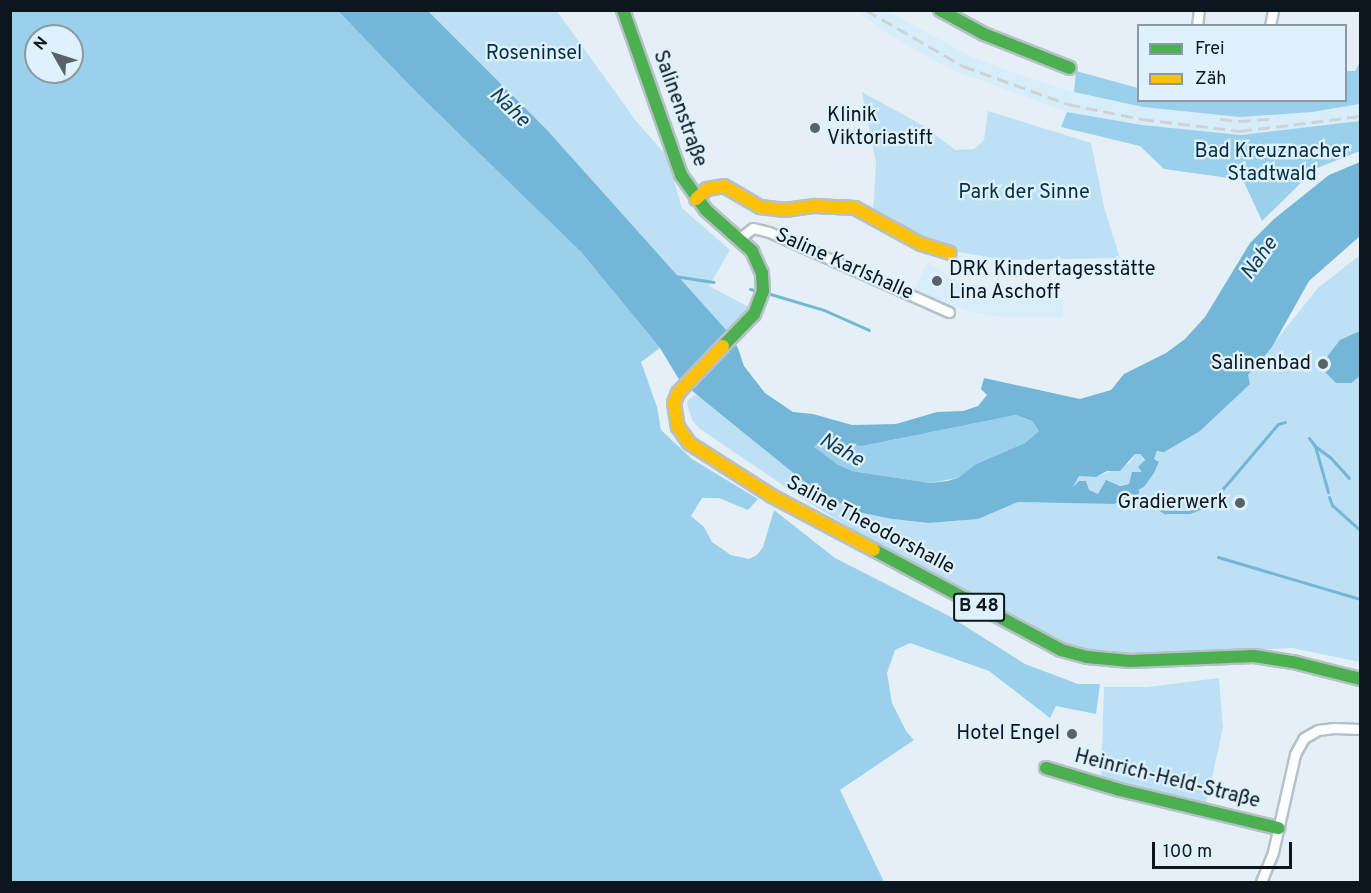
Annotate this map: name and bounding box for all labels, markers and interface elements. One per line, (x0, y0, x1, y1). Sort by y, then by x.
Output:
north arrow (24, 24, 84, 84)
legend (1137, 24, 1347, 102)
text: N (30, 33, 53, 55)
text: Frei (1195, 38, 1225, 61)
park label: Roseninsel (486, 42, 582, 66)
street label: Salinenstraße (647, 47, 711, 171)
text: Zäh (1195, 68, 1226, 91)
water label: Nahe (483, 83, 535, 133)
place label: Klinik Viktoriastift (827, 104, 933, 151)
marker: Klinik Viktoriastift (808, 121, 822, 135)
park label: Bad Kreuznacher Stadtwald (1194, 141, 1350, 188)
park label: Park der Sinne (958, 181, 1090, 205)
street label: Saline Karlshalle (771, 224, 917, 306)
water label: Nahe (1236, 233, 1284, 285)
place label: DRK Kindertagesstätte Lina Aschoff (949, 258, 1156, 305)
marker: DRK Kindertagesstätte Lina Aschoff (930, 274, 944, 288)
place label: Salinenbad (1211, 352, 1311, 376)
marker: Salinenbad (1316, 357, 1330, 371)
water label: Nahe (814, 428, 868, 474)
street label: Saline Theodorshalle (781, 471, 959, 581)
place label: Gradierwerk (1118, 491, 1228, 515)
marker: Gradierwerk (1233, 496, 1247, 510)
road number: B 48 (952, 592, 1006, 622)
place label: Hotel Engel (956, 722, 1060, 746)
marker: Hotel Engel (1065, 727, 1079, 741)
street label: Heinrich-Held-Straße (1072, 745, 1262, 815)
scale bar (1155, 830, 1294, 868)
text: 100 m (1163, 841, 1212, 864)

